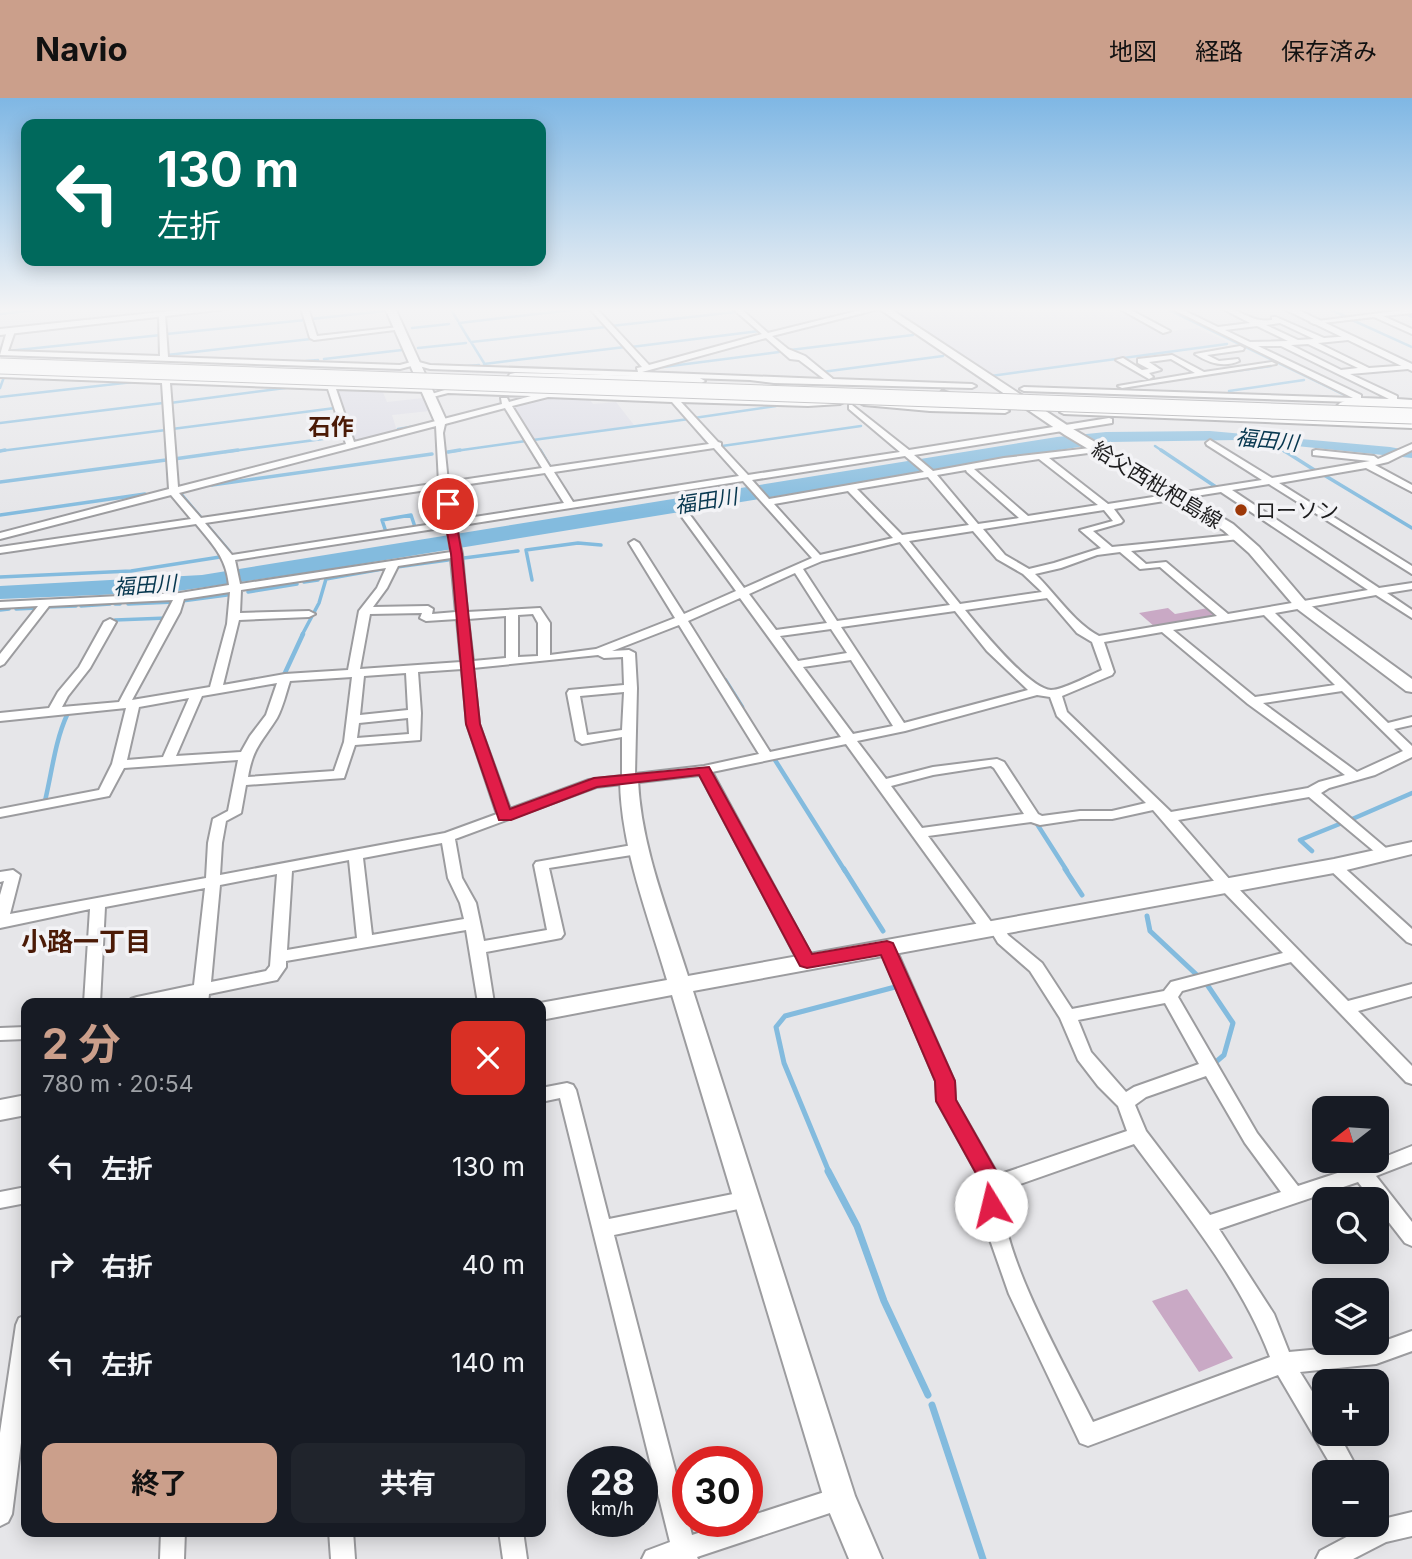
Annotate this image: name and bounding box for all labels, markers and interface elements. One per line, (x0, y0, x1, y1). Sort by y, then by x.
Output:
text: Navio (35, 29, 128, 69)
text: 地図 (1109, 37, 1157, 66)
text: 経路 (1195, 37, 1243, 66)
text: 保存済み (1281, 37, 1377, 66)
text: 130 m (157, 140, 299, 199)
icon: left (42, 147, 133, 238)
text: 左折 (157, 206, 221, 245)
district label: 石作 (308, 413, 354, 441)
water label: 福田川 (1234, 424, 1302, 456)
street label: 給父西枇杷島線 (1088, 436, 1226, 534)
pin (418, 474, 478, 534)
water label: 福田川 (673, 483, 741, 518)
icon: arrive (429, 485, 467, 523)
place label: ローソン (1255, 498, 1339, 523)
marker: ローソン (1233, 502, 1249, 518)
water label: 福田川 (113, 570, 179, 600)
district label: 小路一丁目 (21, 926, 151, 957)
text: 2 分 (42, 1018, 120, 1069)
button: close (451, 1021, 525, 1095)
text: 780 m · 20:54 (42, 1070, 194, 1098)
north arrow (1312, 1096, 1390, 1172)
map controls (1312, 1096, 1389, 1537)
icon: left (42, 1147, 80, 1185)
text: 130 m (452, 1151, 525, 1182)
text: 左折 (101, 1153, 153, 1184)
position arrow (954, 1168, 1028, 1242)
button: search (1312, 1187, 1389, 1264)
icon: right (42, 1245, 80, 1283)
text: 40 m (462, 1249, 525, 1280)
text: 右折 (101, 1251, 153, 1282)
button: layers (1312, 1278, 1389, 1355)
icon: left (42, 1343, 80, 1381)
text: 140 m (451, 1347, 525, 1378)
text: 左折 (101, 1349, 153, 1380)
button: + (1312, 1369, 1389, 1446)
button: 終了 (42, 1443, 277, 1523)
button: 共有 (291, 1443, 525, 1523)
speed limit sign: 30 (672, 1446, 763, 1537)
button: − (1312, 1460, 1389, 1537)
text: 28 (590, 1461, 635, 1503)
text: km/h (591, 1498, 634, 1519)

